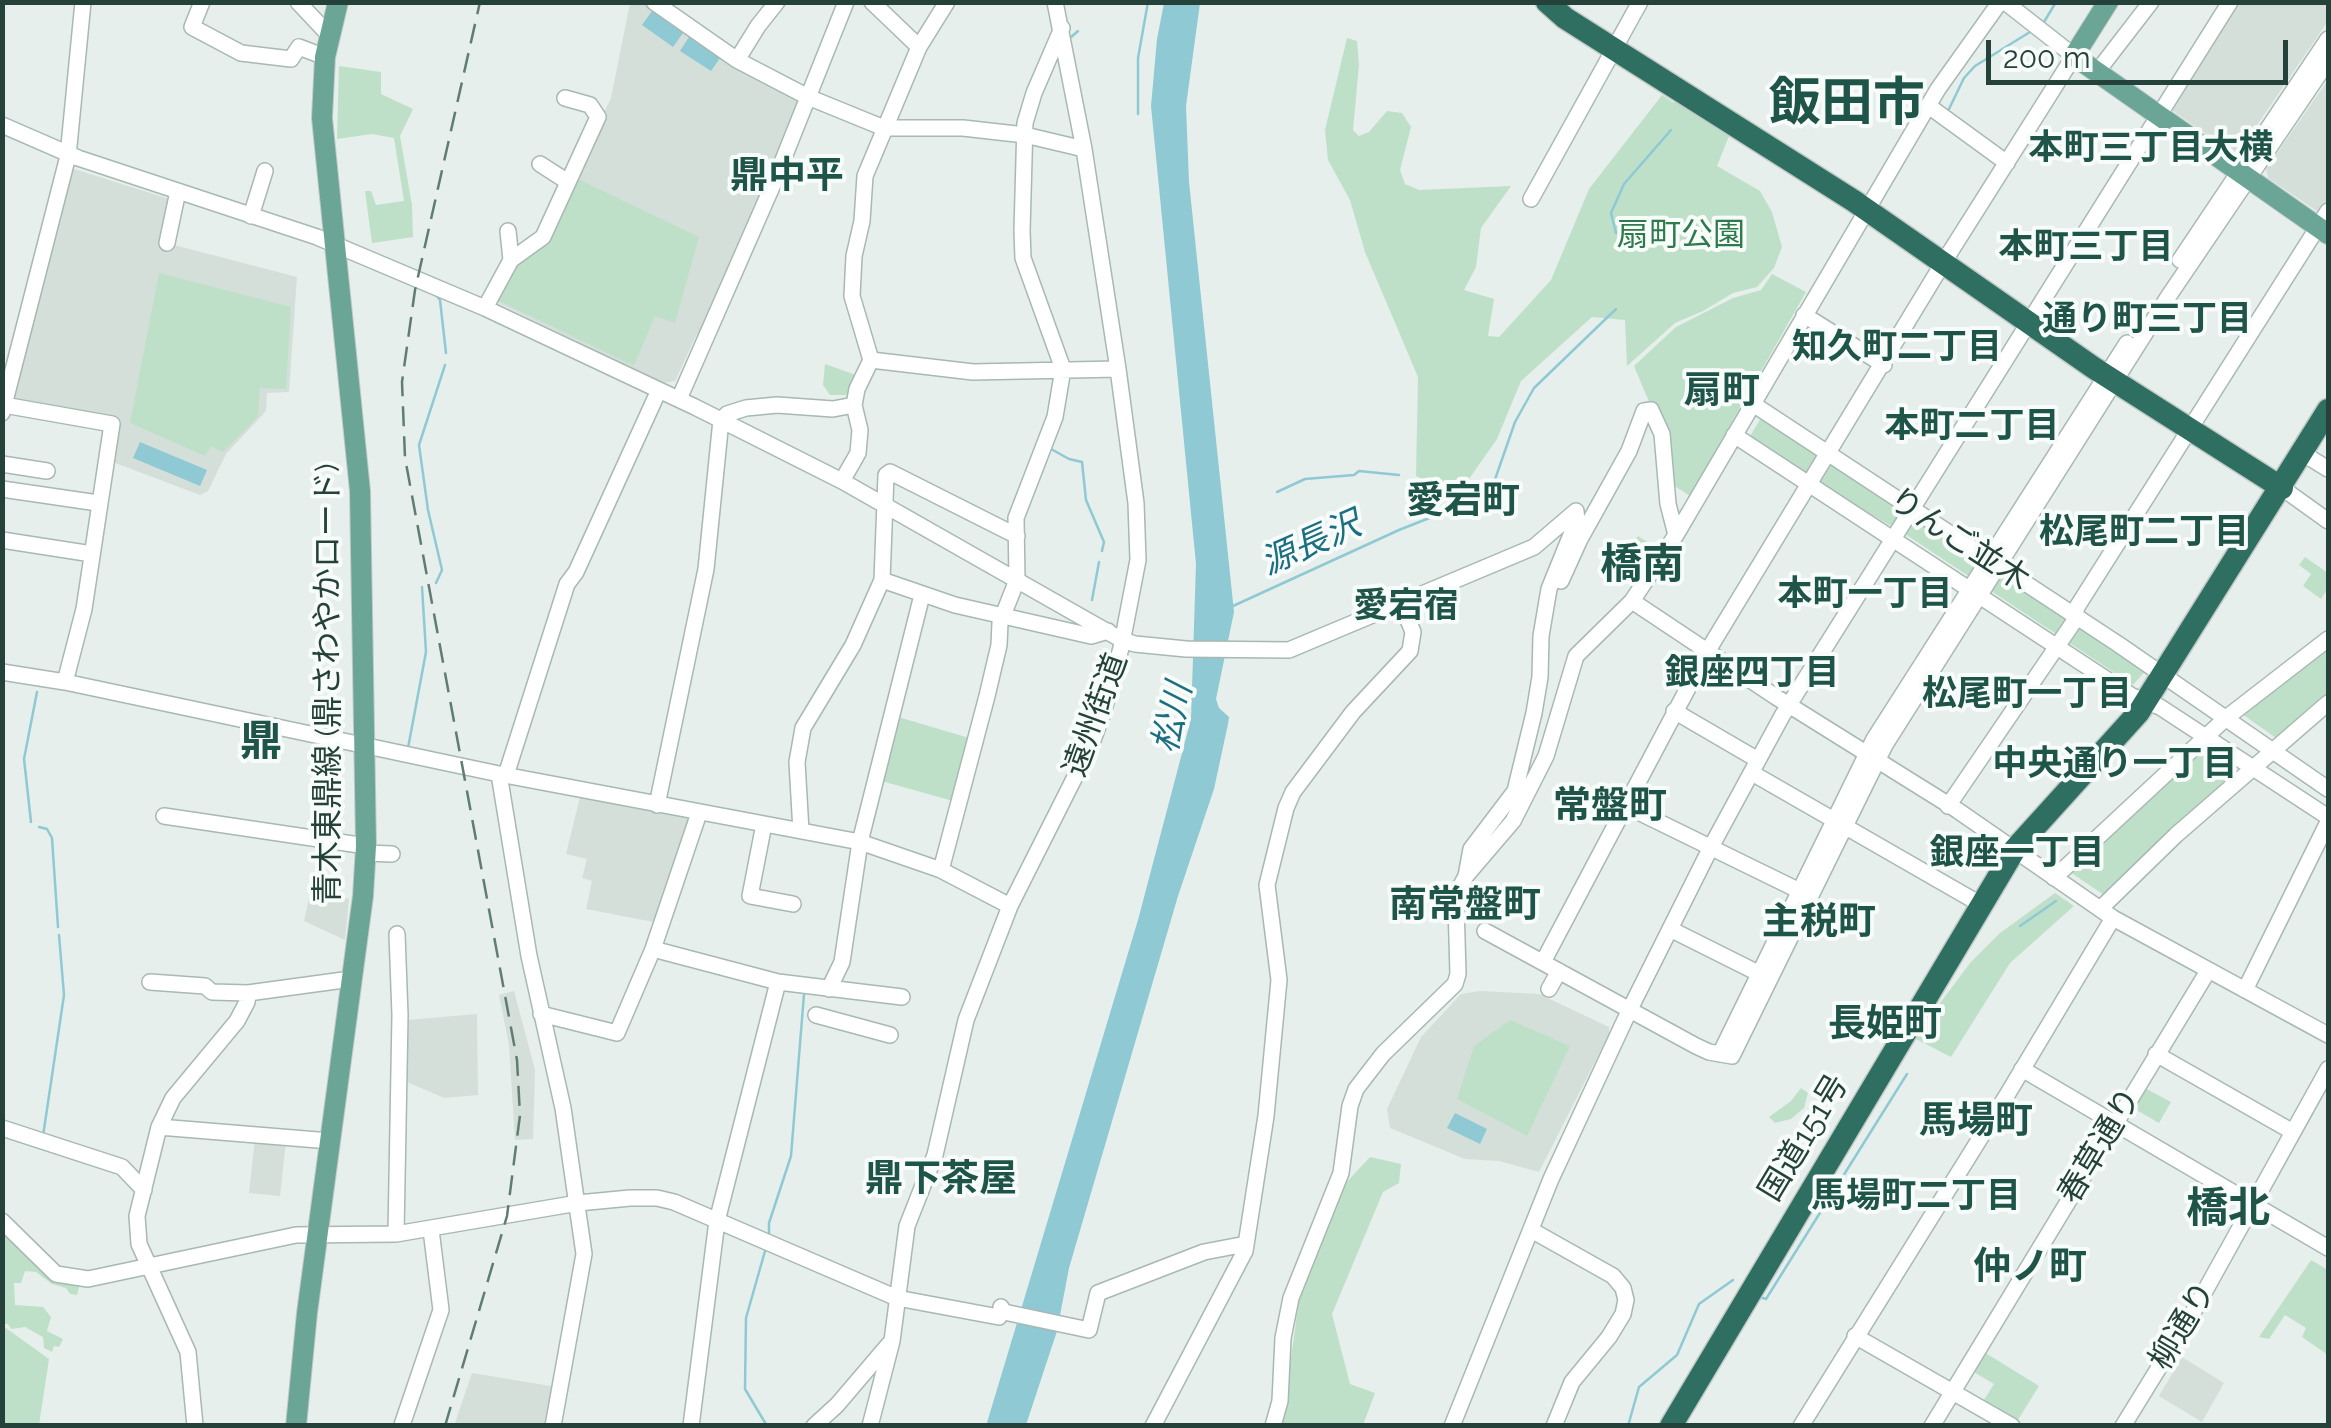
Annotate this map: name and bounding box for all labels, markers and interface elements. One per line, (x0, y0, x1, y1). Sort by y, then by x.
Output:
scale bar (1991, 20, 2294, 82)
text: 200 m (2003, 40, 2091, 75)
district label: 飯田市 (1769, 73, 1925, 135)
district label: 本町三丁目大横 (2029, 127, 2273, 169)
district label: 鼎中平 (730, 154, 844, 200)
park label: 扇町公園 (1617, 216, 1745, 254)
district label: 本町三丁目 (1999, 226, 2173, 268)
district label: 通り町三丁目 (2042, 298, 2252, 340)
district label: 知久町二丁目 (1792, 326, 2002, 368)
district label: 扇町 (1684, 369, 1760, 415)
district label: 本町二丁目 (1885, 405, 2059, 447)
street label: 青木東鼎線 (鼎さわやかロード) (309, 463, 347, 905)
district label: 愛宕町 (1406, 479, 1520, 525)
street label: りんご並木 (1881, 480, 2037, 600)
water label: 源長沢 (1254, 503, 1368, 585)
district label: 松尾町二丁目 (2039, 511, 2249, 553)
district label: 橋南 (1600, 540, 1684, 590)
district label: 本町一丁目 (1778, 573, 1952, 615)
district label: 愛宕宿 (1354, 585, 1458, 627)
street label: 遠州街道 (1056, 648, 1136, 782)
district label: 銀座四丁目 (1665, 652, 1839, 694)
district label: 松尾町一丁目 (1922, 673, 2132, 715)
water label: 松川 (1145, 679, 1201, 757)
district label: 鼎 (240, 717, 282, 767)
district label: 中央通り一丁目 (1993, 743, 2237, 785)
district label: 常盤町 (1553, 784, 1667, 830)
district label: 銀座一丁目 (1930, 832, 2104, 874)
district label: 南常盤町 (1389, 883, 1541, 929)
district label: 主税町 (1762, 900, 1876, 946)
district label: 長姫町 (1828, 1002, 1942, 1048)
street label: 国道151号 (1751, 1068, 1857, 1208)
street label: 春草通り (2051, 1081, 2149, 1211)
district label: 馬場町 (1919, 1099, 2033, 1145)
district label: 鼎下茶屋 (865, 1157, 1017, 1203)
district label: 馬場町二丁目 (1811, 1175, 2021, 1217)
district label: 橋北 (2186, 1184, 2270, 1234)
district label: 仲ノ町 (1973, 1245, 2087, 1291)
street label: 柳通り (2142, 1275, 2224, 1377)

